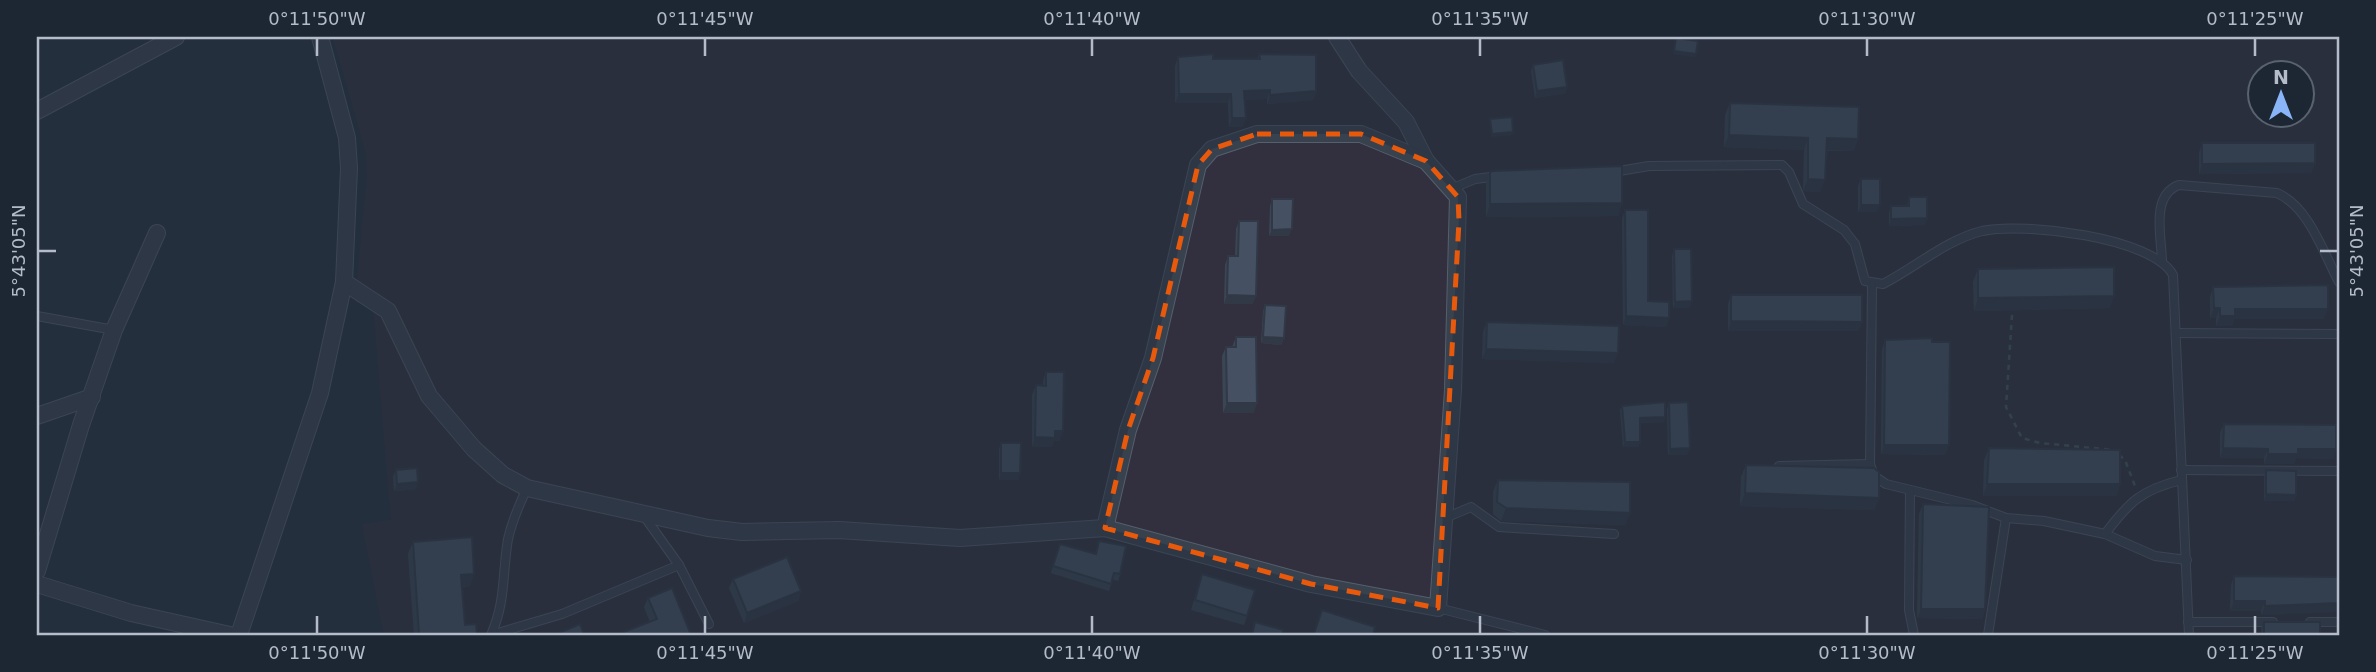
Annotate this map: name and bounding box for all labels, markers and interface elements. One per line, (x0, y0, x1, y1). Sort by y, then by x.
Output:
text: 0°11'50"W (268, 8, 366, 29)
text: 0°11'45"W (656, 8, 754, 29)
text: 0°11'40"W (1043, 8, 1141, 29)
text: 0°11'35"W (1431, 8, 1529, 29)
text: 0°11'30"W (1818, 8, 1916, 29)
text: 0°11'25"W (2206, 8, 2304, 29)
north arrow (2246, 60, 2316, 130)
text: N (2273, 66, 2289, 88)
text: 5°43'05"N (8, 205, 29, 297)
text: 5°43'05"N (2346, 205, 2367, 297)
text: 0°11'50"W (268, 642, 366, 663)
text: 0°11'45"W (656, 642, 754, 663)
text: 0°11'40"W (1043, 642, 1141, 663)
text: 0°11'35"W (1431, 642, 1529, 663)
text: 0°11'30"W (1818, 642, 1916, 663)
text: 0°11'25"W (2206, 642, 2304, 663)

